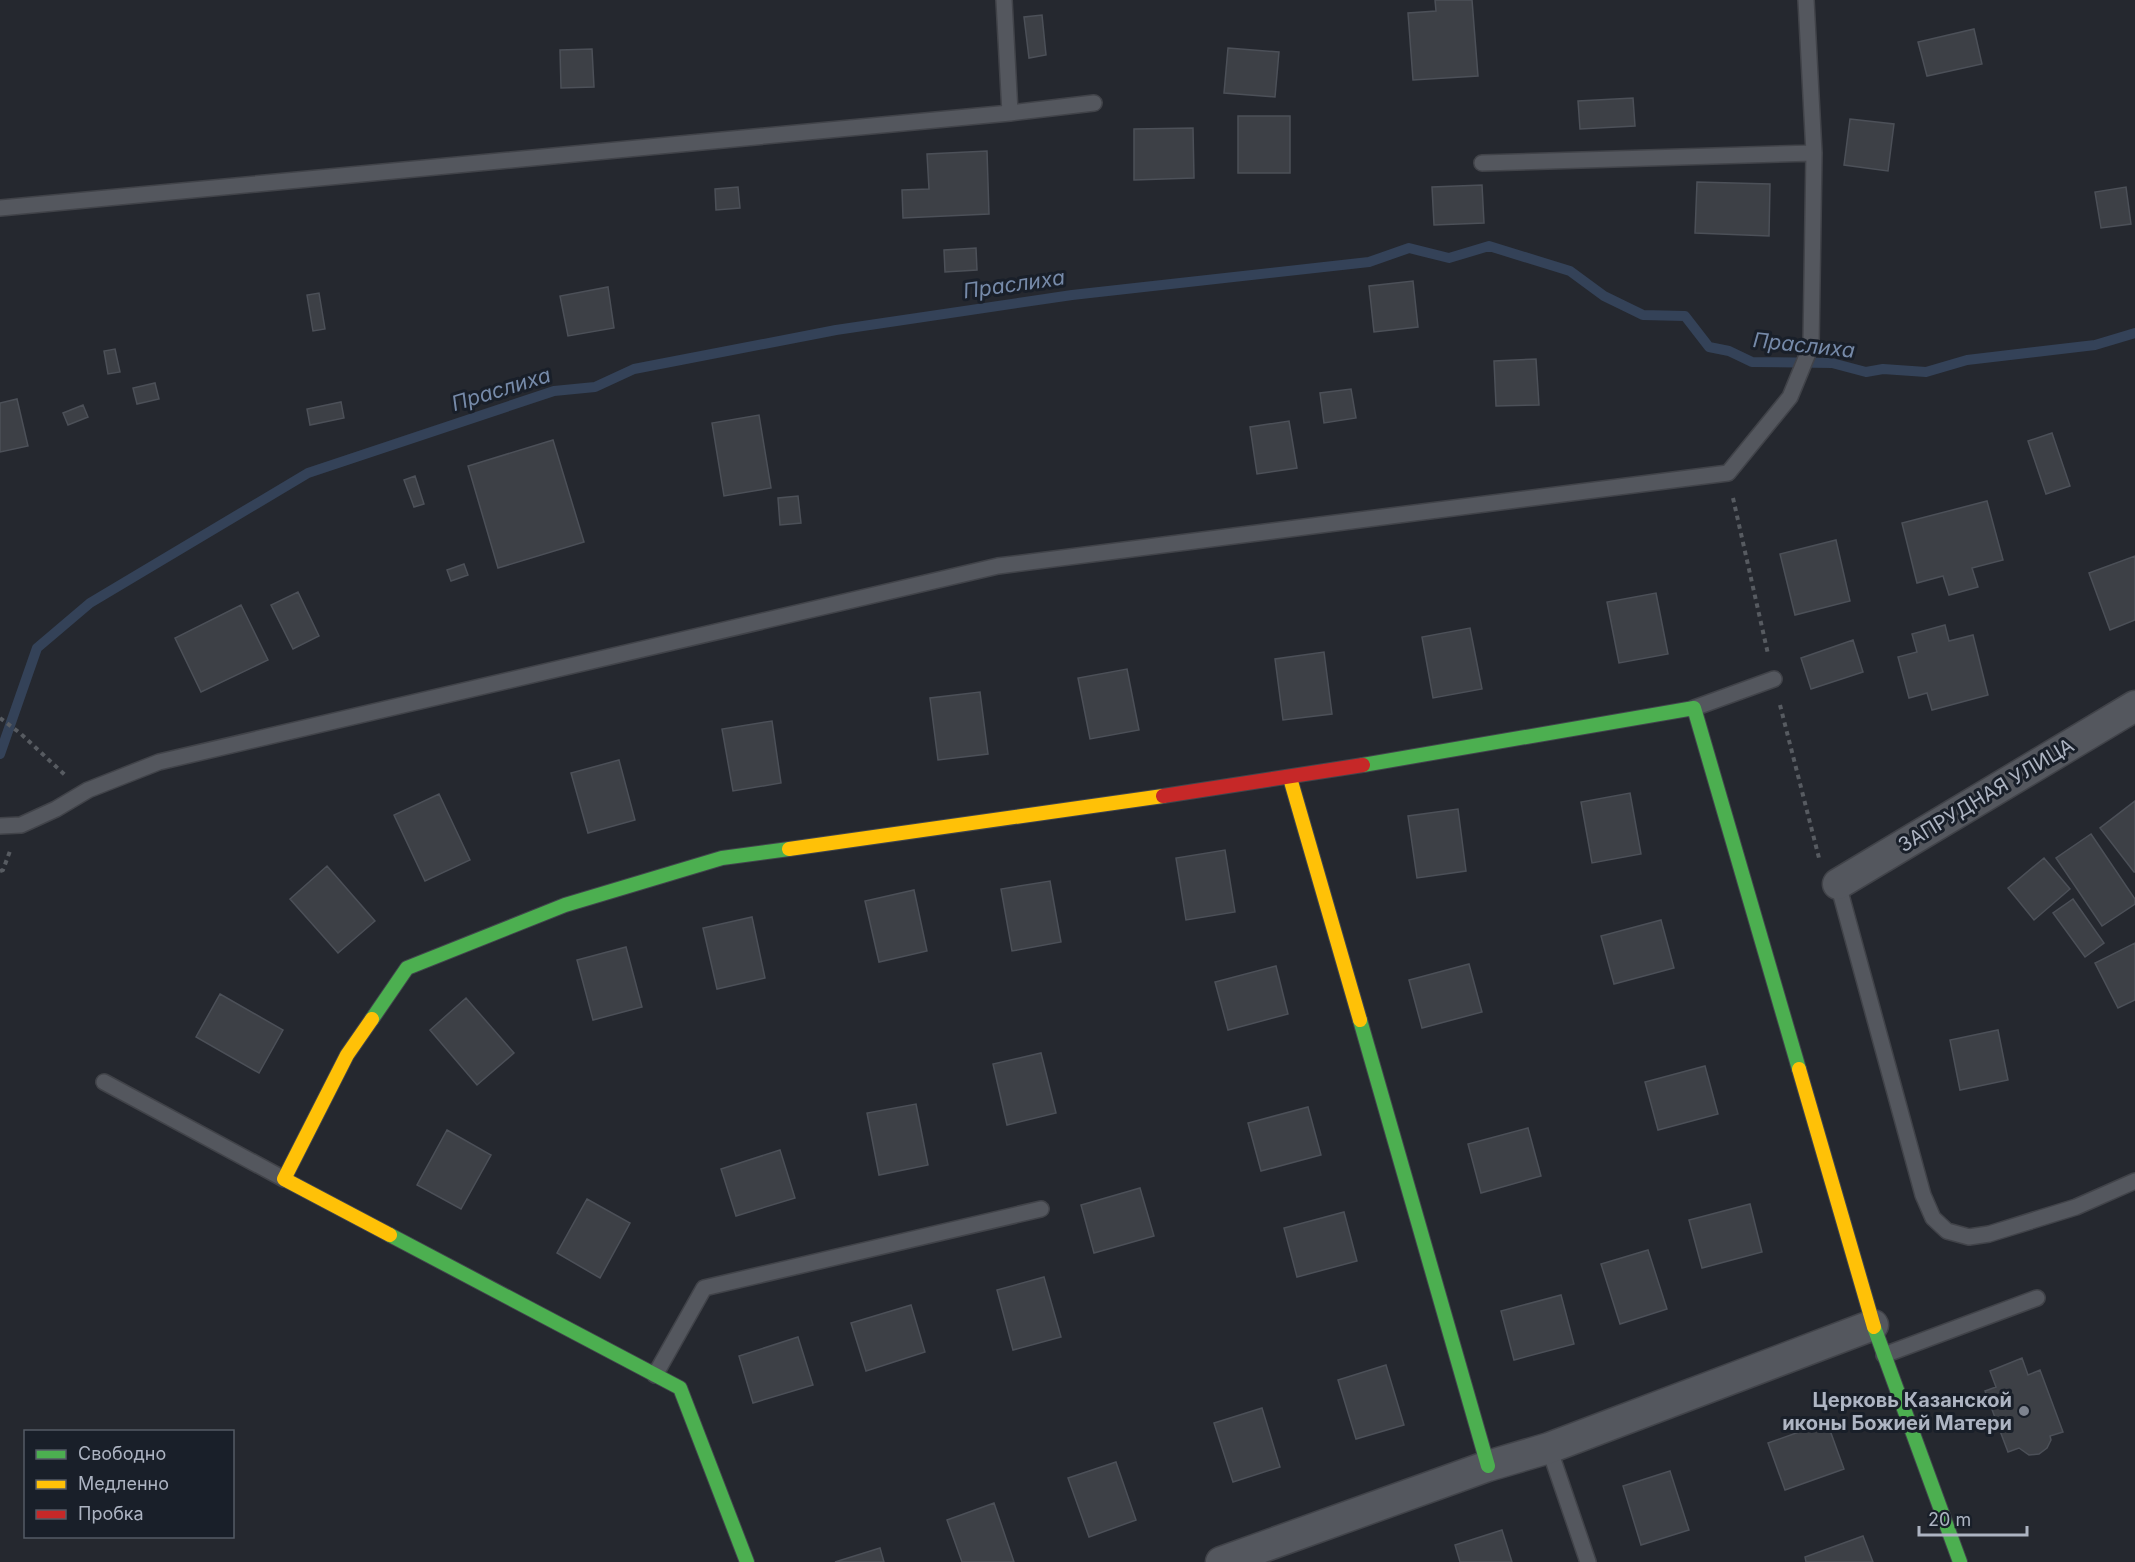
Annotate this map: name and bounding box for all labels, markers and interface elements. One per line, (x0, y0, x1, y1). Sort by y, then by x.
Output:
water label: Праслиха (962, 264, 1067, 304)
water label: Праслиха (1752, 327, 1856, 363)
water label: Праслиха (448, 362, 554, 416)
street label: ЗАПРУДНАЯ УЛИЦА (1894, 733, 2078, 857)
place label: Церковь Казанской иконы Божией Матери (1782, 1388, 2012, 1435)
marker: Церковь Казанской иконы Божией Матери (2017, 1404, 2031, 1418)
legend (24, 1430, 234, 1538)
text: Свободно (78, 1443, 166, 1464)
text: Медленно (78, 1473, 169, 1494)
scale bar (1919, 1499, 2027, 1537)
text: Пробка (78, 1503, 144, 1524)
text: 20 m (1928, 1509, 1971, 1530)

